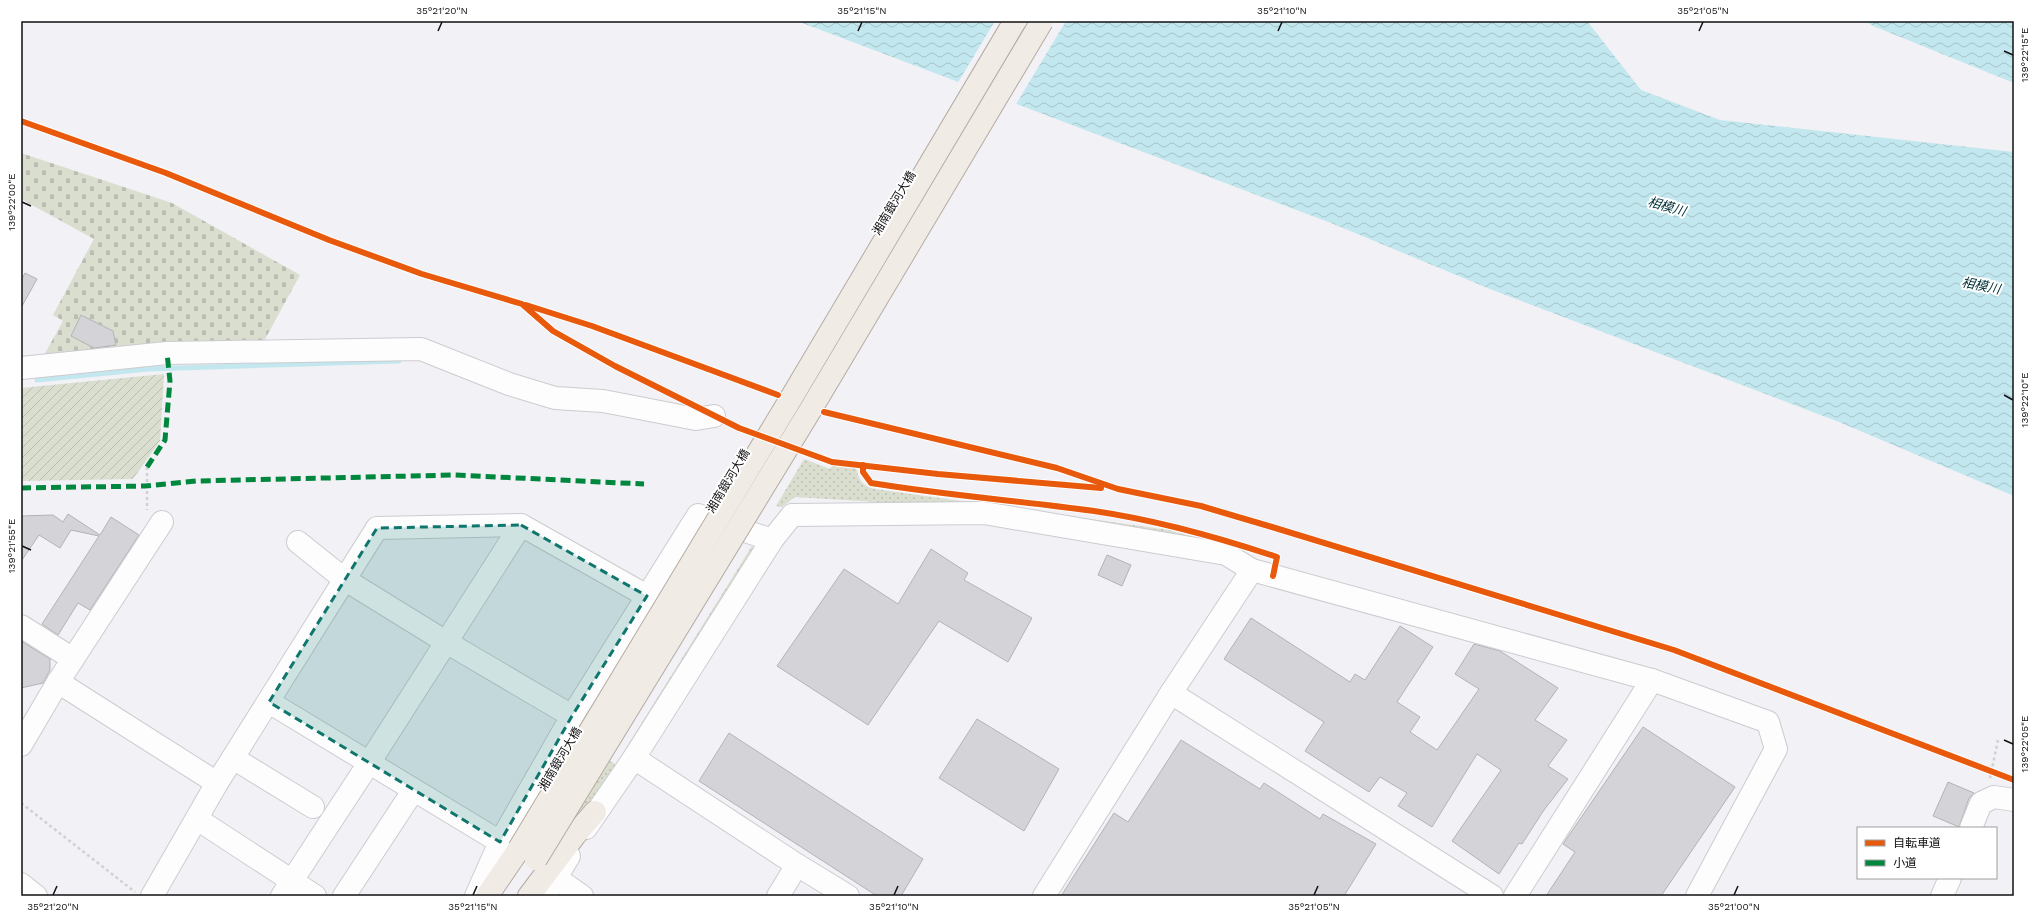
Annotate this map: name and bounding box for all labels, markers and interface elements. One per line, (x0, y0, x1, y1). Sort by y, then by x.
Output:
text: 35°21'20"N (416, 5, 468, 16)
text: 35°21'15"N (837, 5, 887, 16)
text: 35°21'10"N (1257, 5, 1307, 16)
text: 35°21'05"N (1677, 5, 1729, 16)
text: 139°22'15"E (2019, 28, 2030, 82)
street label: 湘南銀河大橋 (869, 169, 919, 237)
text: 139°22'00"E (6, 173, 17, 231)
water label: 相模川 (1646, 194, 1690, 220)
water label: 相模川 (1960, 274, 2003, 297)
text: 139°22'10"E (2019, 372, 2030, 428)
street label: 湘南銀河大橋 (703, 447, 753, 515)
text: 139°21'55"E (6, 519, 17, 573)
text: 139°22'05"E (2019, 716, 2030, 772)
street label: 湘南銀河大橋 (535, 725, 585, 793)
legend (1857, 827, 1997, 879)
text: 自転車道 (1893, 836, 1941, 850)
text: 小道 (1893, 856, 1917, 870)
text: 35°21'20"N (27, 901, 79, 912)
text: 35°21'15"N (448, 901, 498, 912)
text: 35°21'10"N (869, 901, 919, 912)
text: 35°21'05"N (1288, 901, 1340, 912)
text: 35°21'00"N (1708, 901, 1760, 912)

